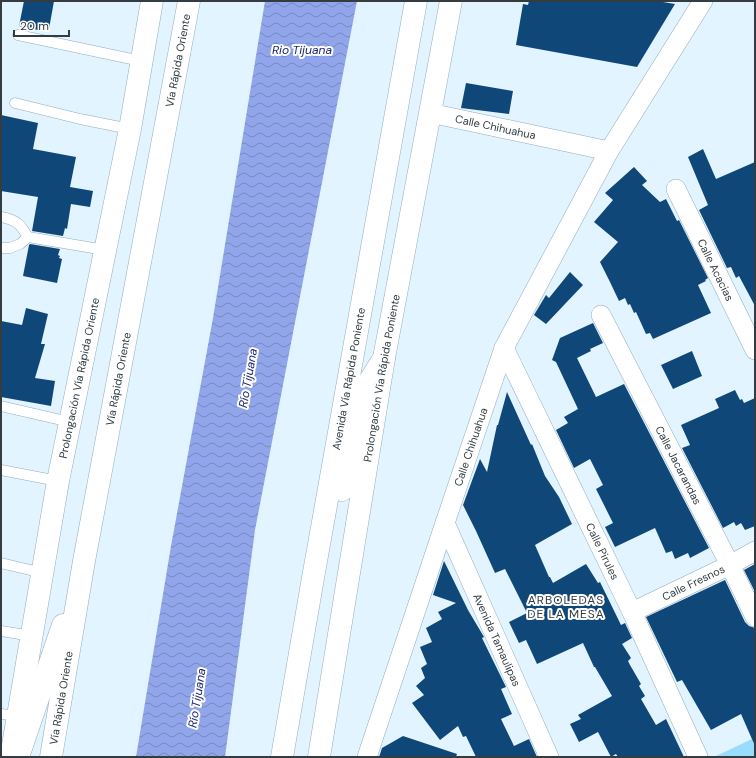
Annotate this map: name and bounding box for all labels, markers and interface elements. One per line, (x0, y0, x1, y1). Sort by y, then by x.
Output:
scale bar (14, 12, 69, 38)
street label: Vía Rápida Oriente (162, 13, 193, 108)
text: 20 m (20, 18, 49, 34)
water label: Rio Tijuana (272, 42, 332, 58)
street label: Calle Chihuahua (454, 112, 537, 142)
street label: Calle Acacias (694, 236, 737, 303)
street label: Prolongación Vía Rápida Poniente (360, 293, 403, 463)
street label: Prolongación Vía Rápida Oriente (56, 297, 102, 460)
street label: Avenida Vía Rápida Poniente (329, 307, 368, 451)
street label: Vía Rápida Oriente (103, 331, 134, 427)
water label: Río Tijuana (235, 347, 261, 409)
street label: Calle Chihuahua (451, 406, 490, 488)
street label: Calle Jacarandas (652, 424, 705, 507)
street label: Calle Pirules (583, 521, 622, 582)
street label: Calle Fresnos (660, 562, 727, 604)
street label: Avenida Tamaulipas (470, 591, 524, 689)
district label: ARBOLEDAS DE LA MESA (527, 592, 605, 622)
street label: Vía Rápida Oriente (46, 650, 76, 746)
water label: Río Tijuana (184, 667, 210, 729)

